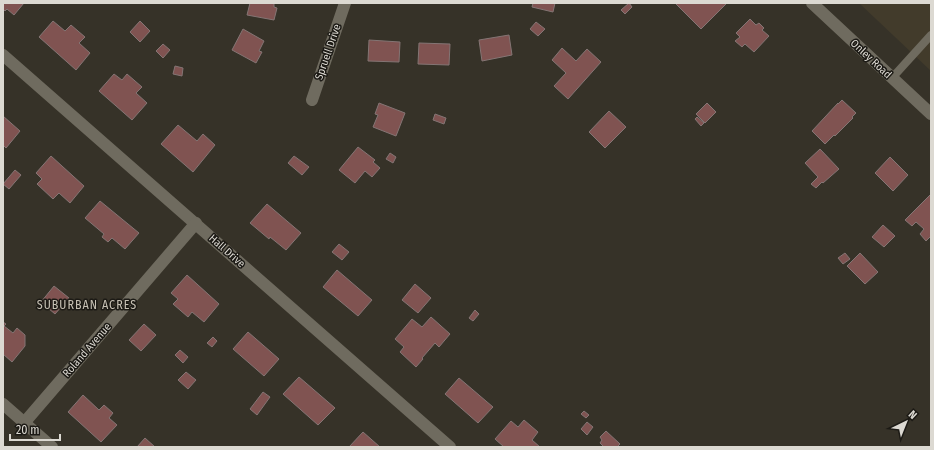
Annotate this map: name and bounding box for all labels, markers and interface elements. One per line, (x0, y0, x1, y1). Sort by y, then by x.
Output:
street label: Spruell Drive (312, 22, 344, 82)
street label: Onley Road (848, 37, 894, 81)
street label: Hall Drive (206, 232, 248, 270)
district label: SUBURBAN ACRES (37, 298, 137, 312)
street label: Roland Avenue (60, 320, 114, 380)
north arrow (886, 402, 926, 442)
text: N (906, 408, 919, 422)
scale bar (10, 416, 60, 442)
text: 20 m (16, 423, 40, 437)

